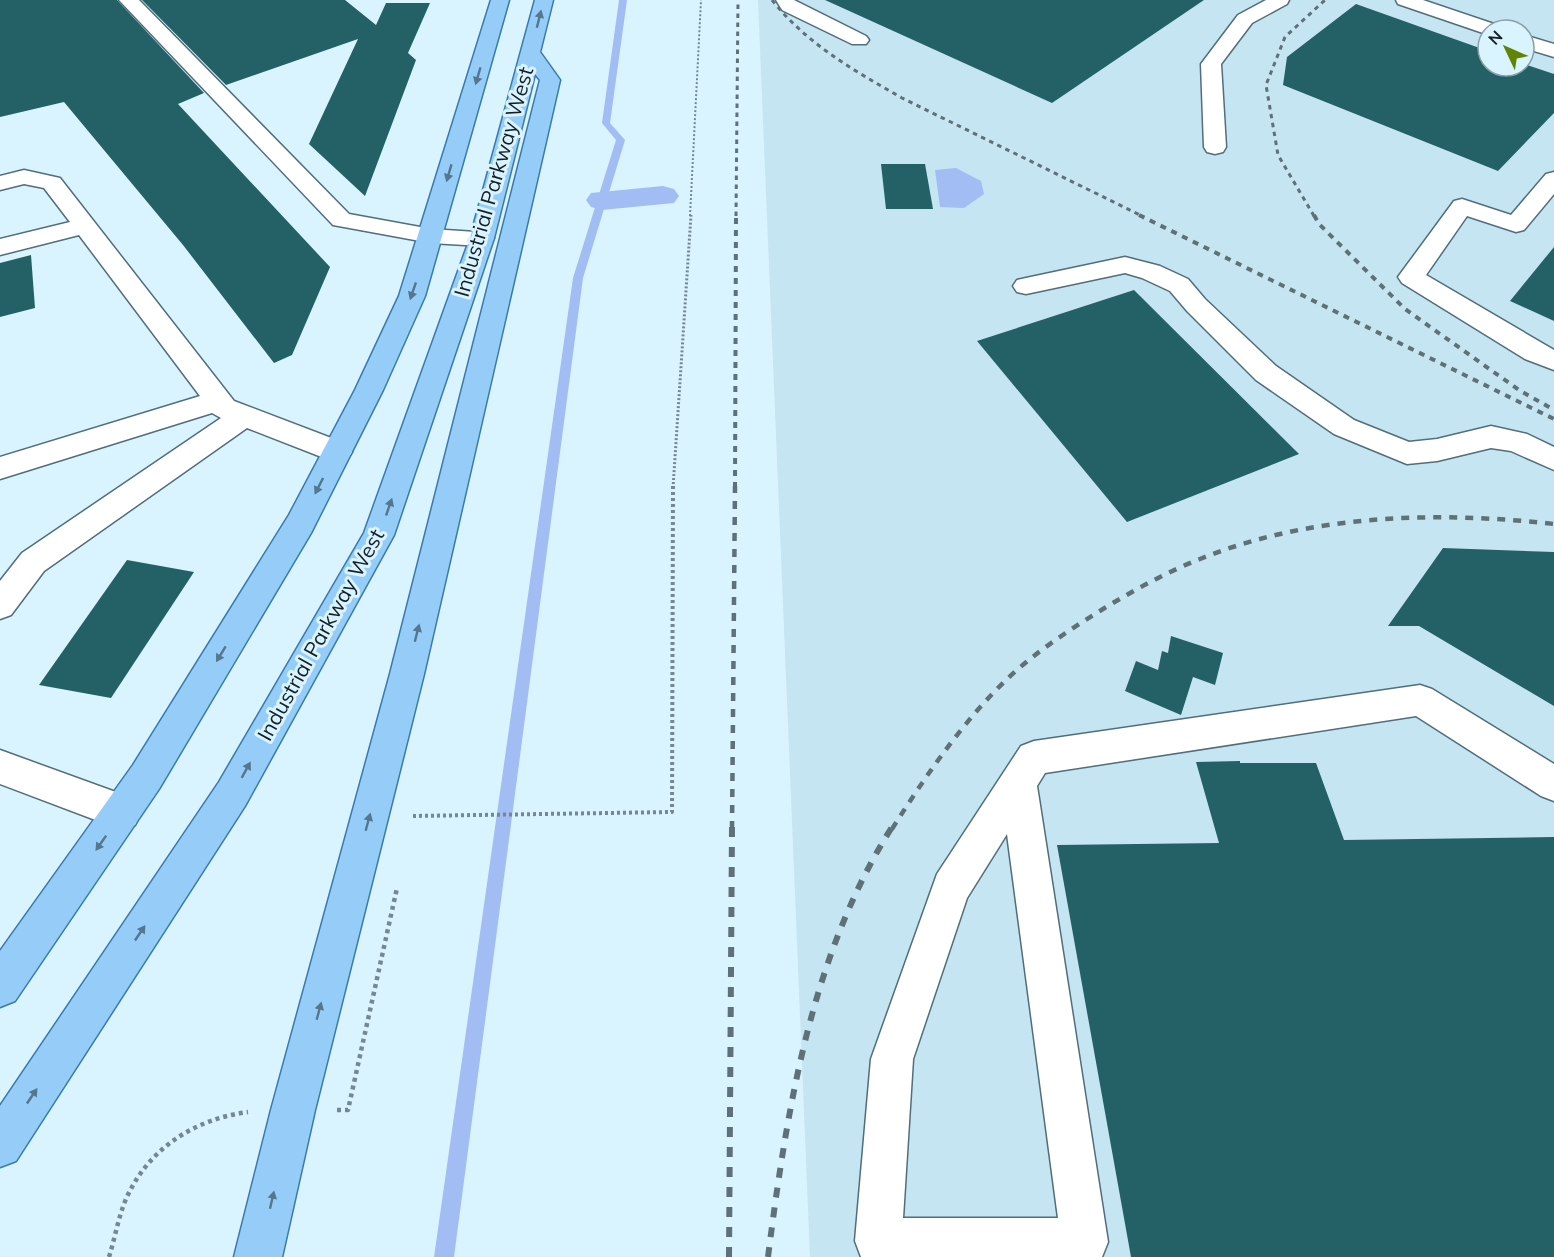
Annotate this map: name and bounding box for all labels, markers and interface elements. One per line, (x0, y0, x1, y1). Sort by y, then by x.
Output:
one-way arrow (534, 10, 544, 28)
north arrow (1476, 18, 1536, 78)
text: N (1484, 26, 1507, 49)
street label: Industrial Parkway West (448, 64, 538, 300)
one-way arrow (473, 67, 482, 85)
one-way arrow (444, 164, 453, 182)
one-way arrow (408, 282, 418, 300)
one-way arrow (315, 477, 324, 494)
one-way arrow (384, 497, 394, 515)
street label: Industrial Parkway West (251, 524, 389, 745)
one-way arrow (412, 624, 422, 643)
one-way arrow (216, 646, 227, 662)
one-way arrow (241, 761, 251, 778)
one-way arrow (364, 813, 374, 831)
one-way arrow (95, 834, 107, 850)
one-way arrow (134, 926, 146, 942)
one-way arrow (315, 1002, 324, 1020)
one-way arrow (27, 1088, 38, 1104)
one-way arrow (267, 1191, 277, 1209)

